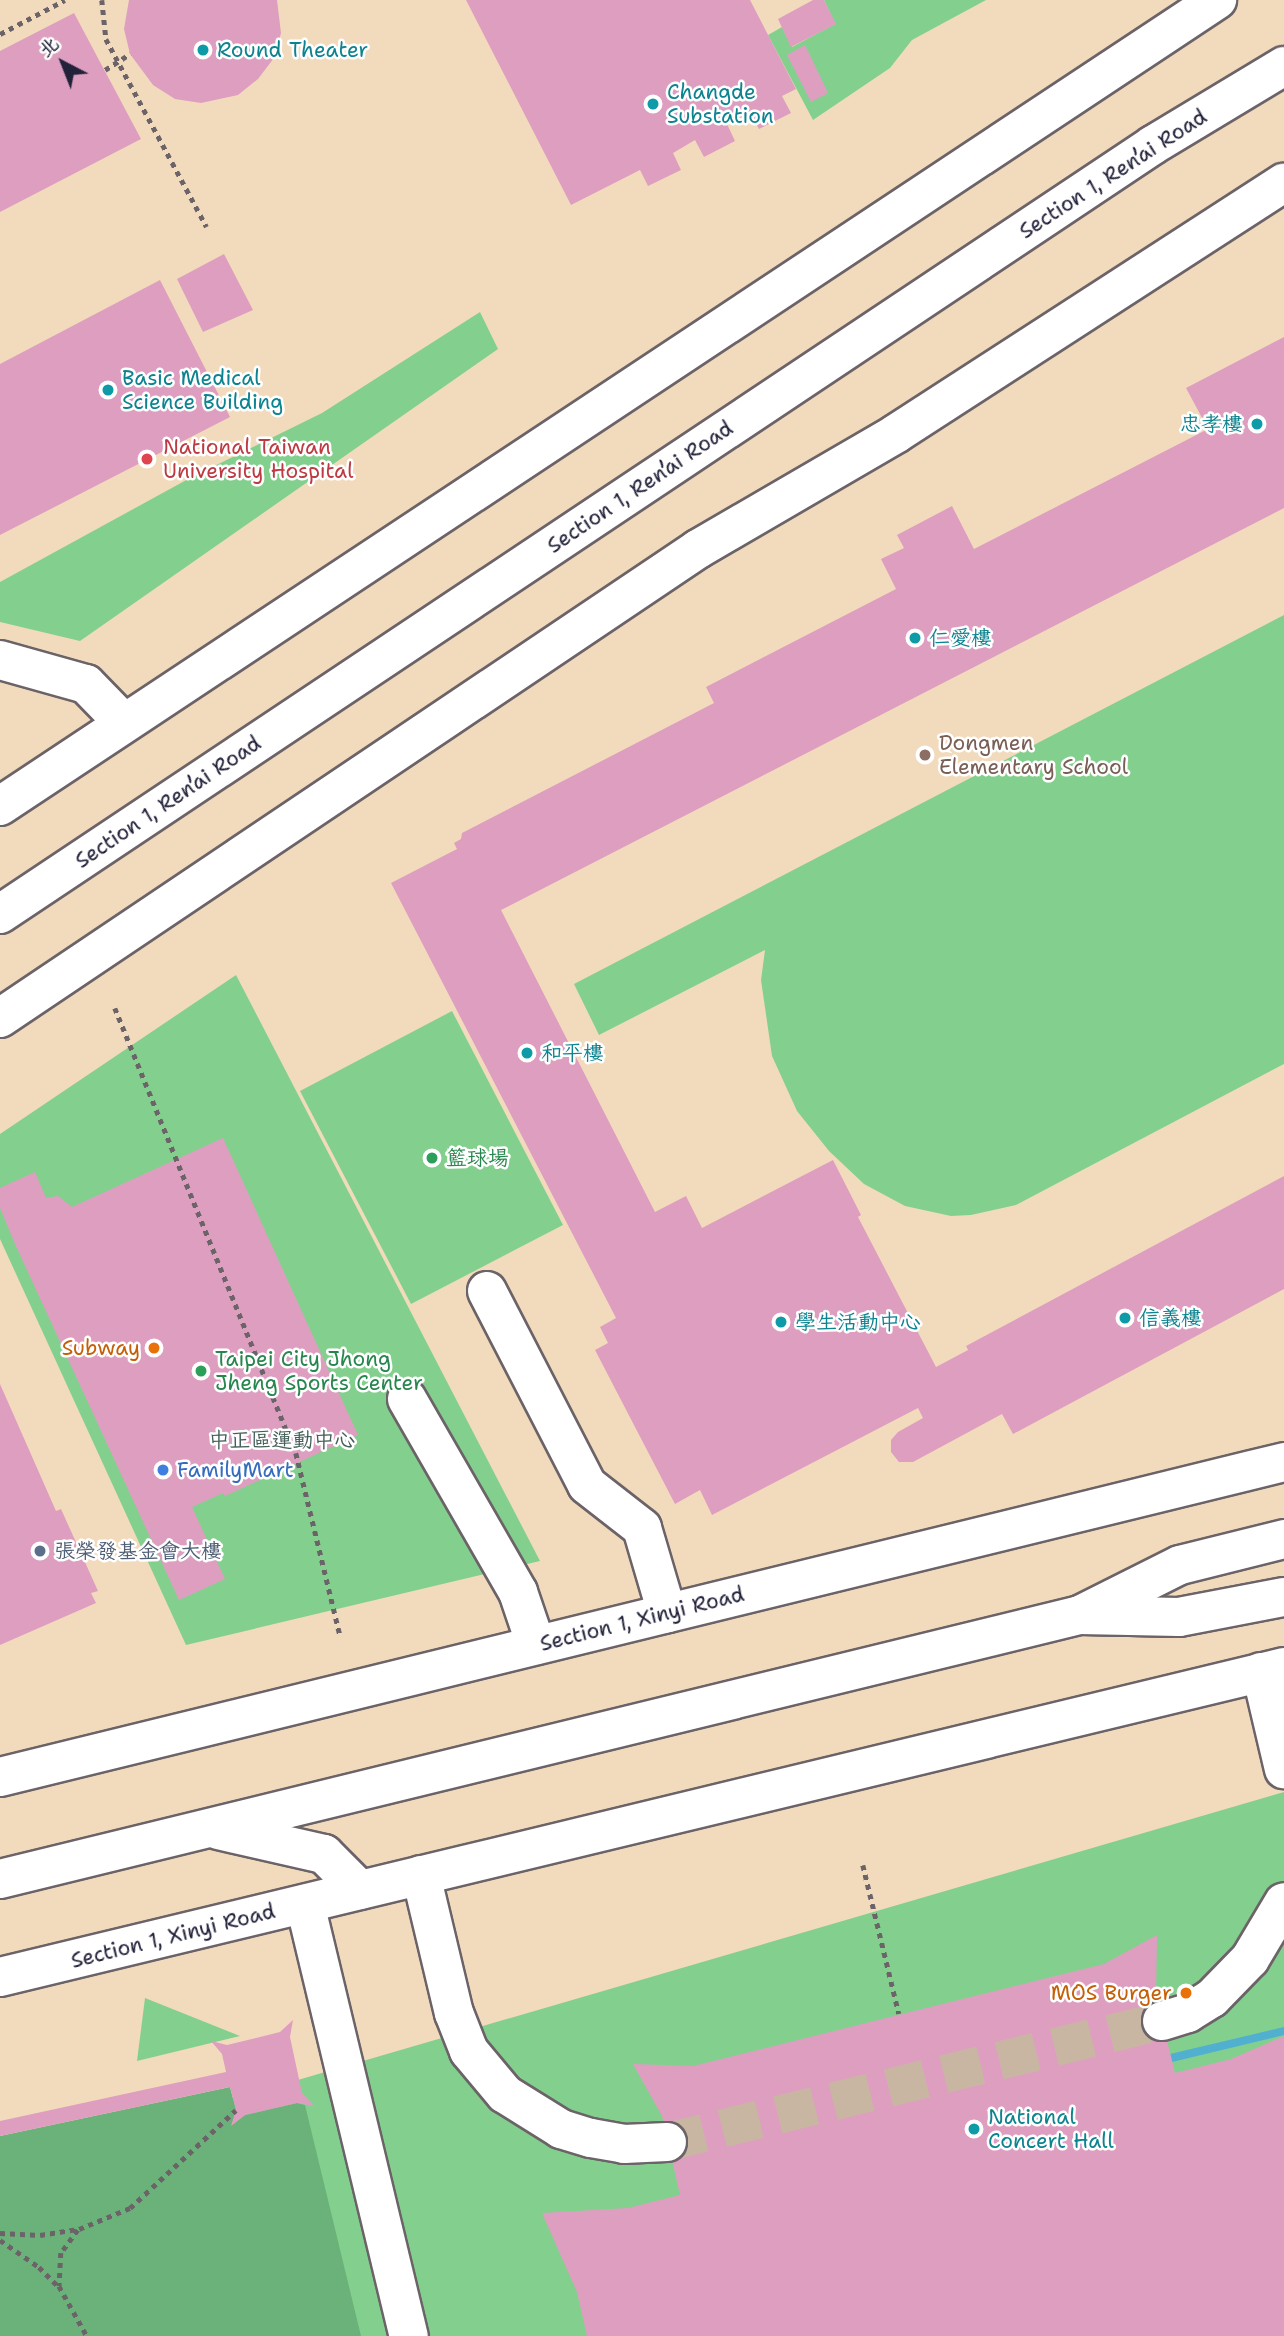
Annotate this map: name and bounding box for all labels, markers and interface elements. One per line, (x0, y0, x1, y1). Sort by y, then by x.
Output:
north arrow (28, 28, 98, 98)
text: 北 (33, 31, 64, 63)
place label: Round Theater (217, 37, 368, 63)
marker: Round Theater (195, 42, 211, 58)
place label: Changde Substation (667, 79, 774, 129)
marker: Changde Substation (645, 96, 661, 112)
street label: Section 1, Ren’ai Road (1014, 104, 1212, 244)
place label: Basic Medical Science Building (122, 365, 283, 415)
marker: Basic Medical Science Building (100, 382, 116, 398)
place label: 忠孝樓 (1180, 411, 1243, 437)
street label: Section 1, Ren’ai Road (542, 415, 738, 559)
marker: 忠孝樓 (1249, 416, 1265, 432)
place label: National Taiwan University Hospital (163, 434, 353, 484)
marker: National Taiwan University Hospital (137, 449, 157, 469)
place label: 仁愛樓 (929, 625, 992, 651)
marker: 仁愛樓 (907, 630, 923, 646)
street label: Section 1, Ren’ai Road (70, 730, 266, 874)
place label: Dongmen Elementary School (939, 730, 1128, 780)
marker: Dongmen Elementary School (917, 747, 933, 763)
place label: 和平樓 (541, 1040, 604, 1066)
marker: 和平樓 (519, 1045, 535, 1061)
place label: 籃球場 (446, 1145, 509, 1171)
marker: 籃球場 (424, 1150, 440, 1166)
place label: 信義樓 (1139, 1305, 1202, 1331)
place label: 學生活動中心 (795, 1309, 921, 1335)
marker: 信義樓 (1117, 1310, 1133, 1326)
marker: 學生活動中心 (773, 1314, 789, 1330)
place label: Subway (62, 1335, 140, 1361)
marker: Subway (146, 1340, 162, 1356)
place label: Taipei City Jhong Jheng Sports Center (215, 1346, 423, 1396)
marker: Taipei City Jhong Jheng Sports Center (193, 1363, 209, 1379)
park label: 中正區運動中心 (209, 1427, 355, 1453)
place label: FamilyMart (177, 1457, 294, 1483)
marker: FamilyMart (155, 1462, 171, 1478)
place label: 張榮發基金會大樓 (54, 1538, 222, 1564)
marker: 張榮發基金會大樓 (32, 1543, 48, 1559)
street label: Section 1, Xinyi Road (537, 1581, 747, 1657)
street label: Section 1, Xinyi Road (68, 1898, 278, 1974)
place label: MOS Burger (1051, 1980, 1172, 2006)
marker: MOS Burger (1178, 1985, 1194, 2001)
place label: National Concert Hall (988, 2104, 1114, 2154)
marker: National Concert Hall (966, 2121, 982, 2137)

